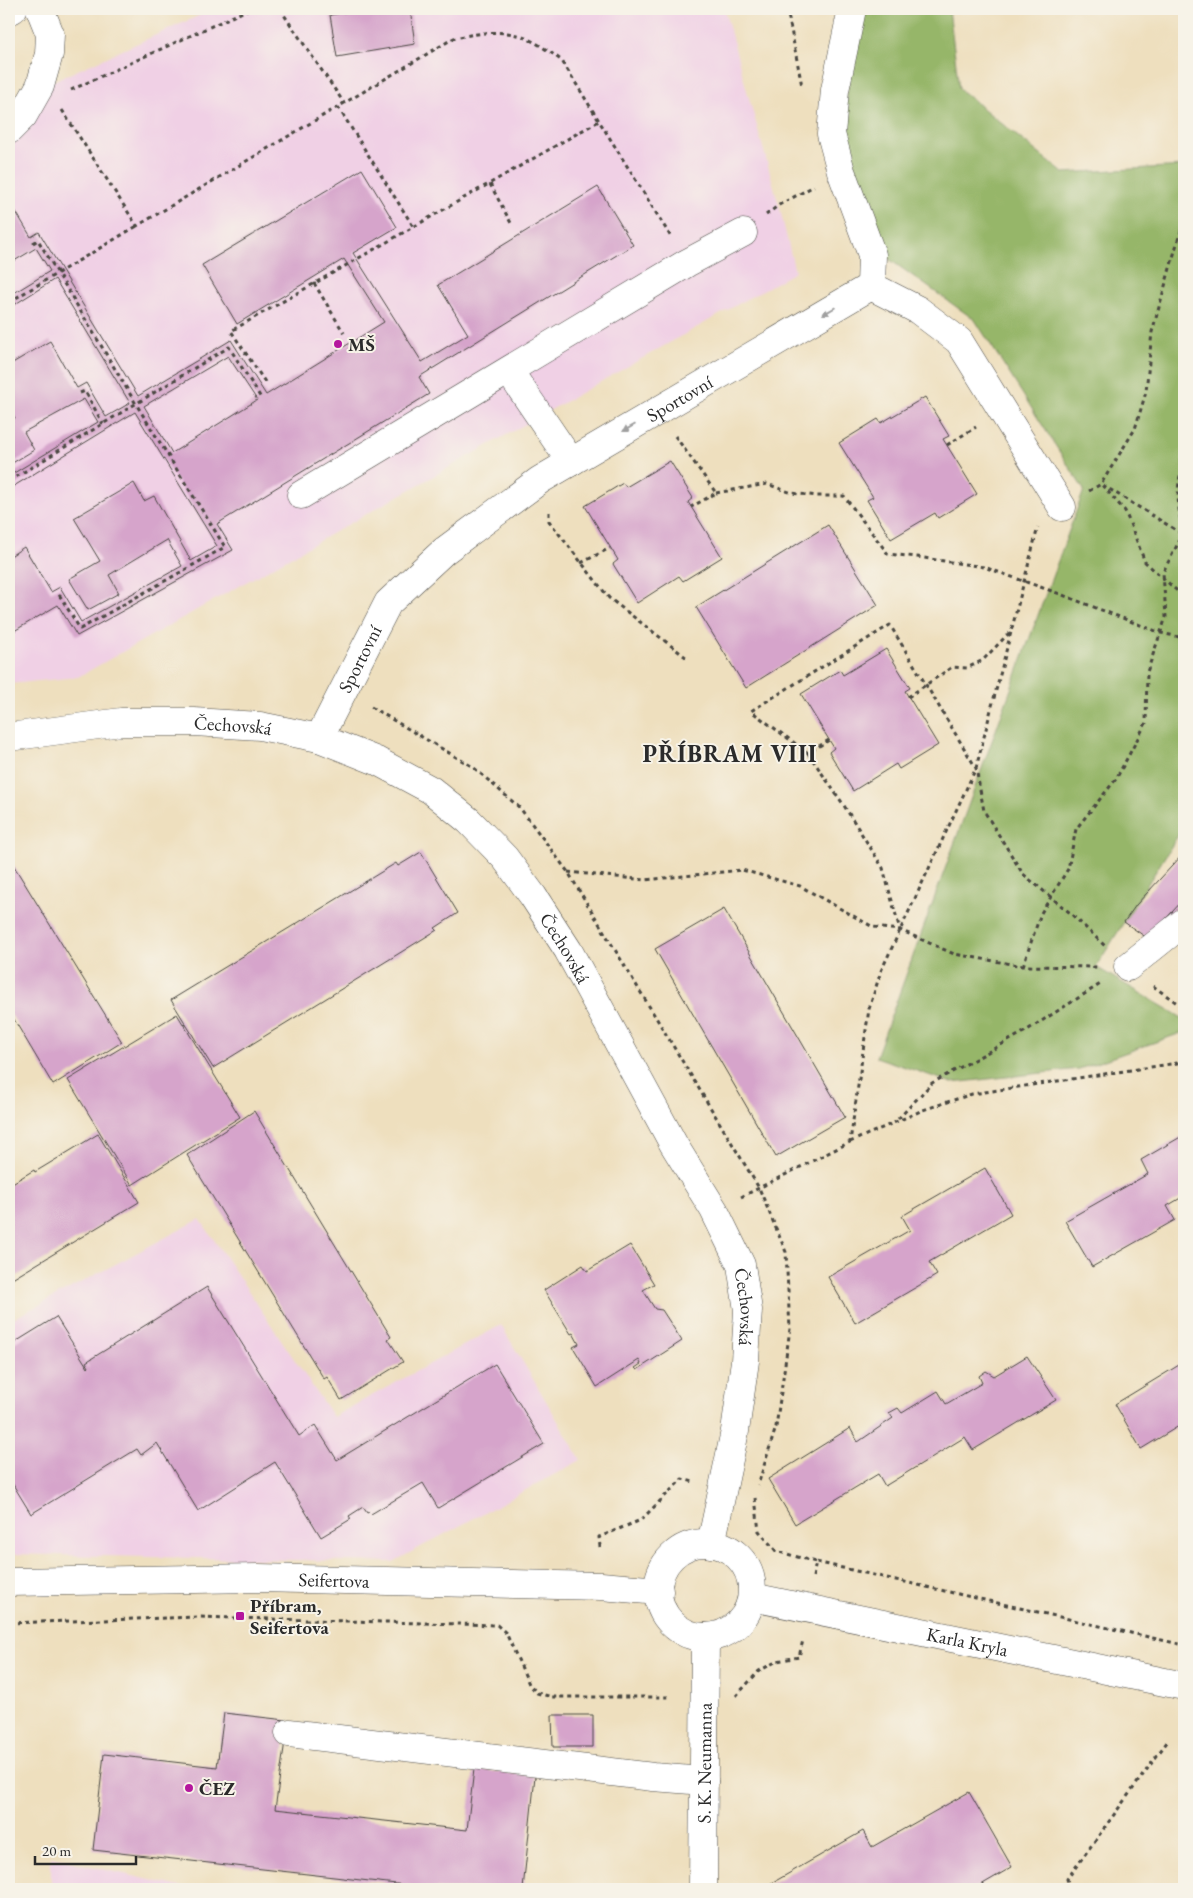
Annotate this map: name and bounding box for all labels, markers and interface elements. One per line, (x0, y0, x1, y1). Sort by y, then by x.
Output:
one-way arrow (822, 307, 837, 315)
place label: MŠ (348, 332, 375, 357)
marker: MŠ (332, 338, 344, 350)
street label: Sportovní (642, 369, 717, 427)
one-way arrow (622, 424, 635, 433)
street label: Sportovní (332, 620, 387, 697)
street label: Čechovská (193, 710, 275, 741)
district label: PŘÍBRAM VIII (642, 738, 818, 769)
street label: Čechovská (534, 908, 596, 988)
street label: Čechovská (729, 1266, 761, 1347)
street label: Seifertova (298, 1566, 370, 1593)
place label: Příbram, Seifertova (250, 1593, 329, 1640)
marker: Příbram, Seifertova (234, 1610, 246, 1622)
street label: Karla Kryla (924, 1621, 1011, 1662)
street label: S. K. Neumanna (691, 1702, 717, 1823)
place label: ČEZ (199, 1776, 235, 1801)
marker: ČEZ (183, 1782, 195, 1794)
scale bar (35, 1833, 136, 1865)
text: 20 m (42, 1841, 71, 1860)

